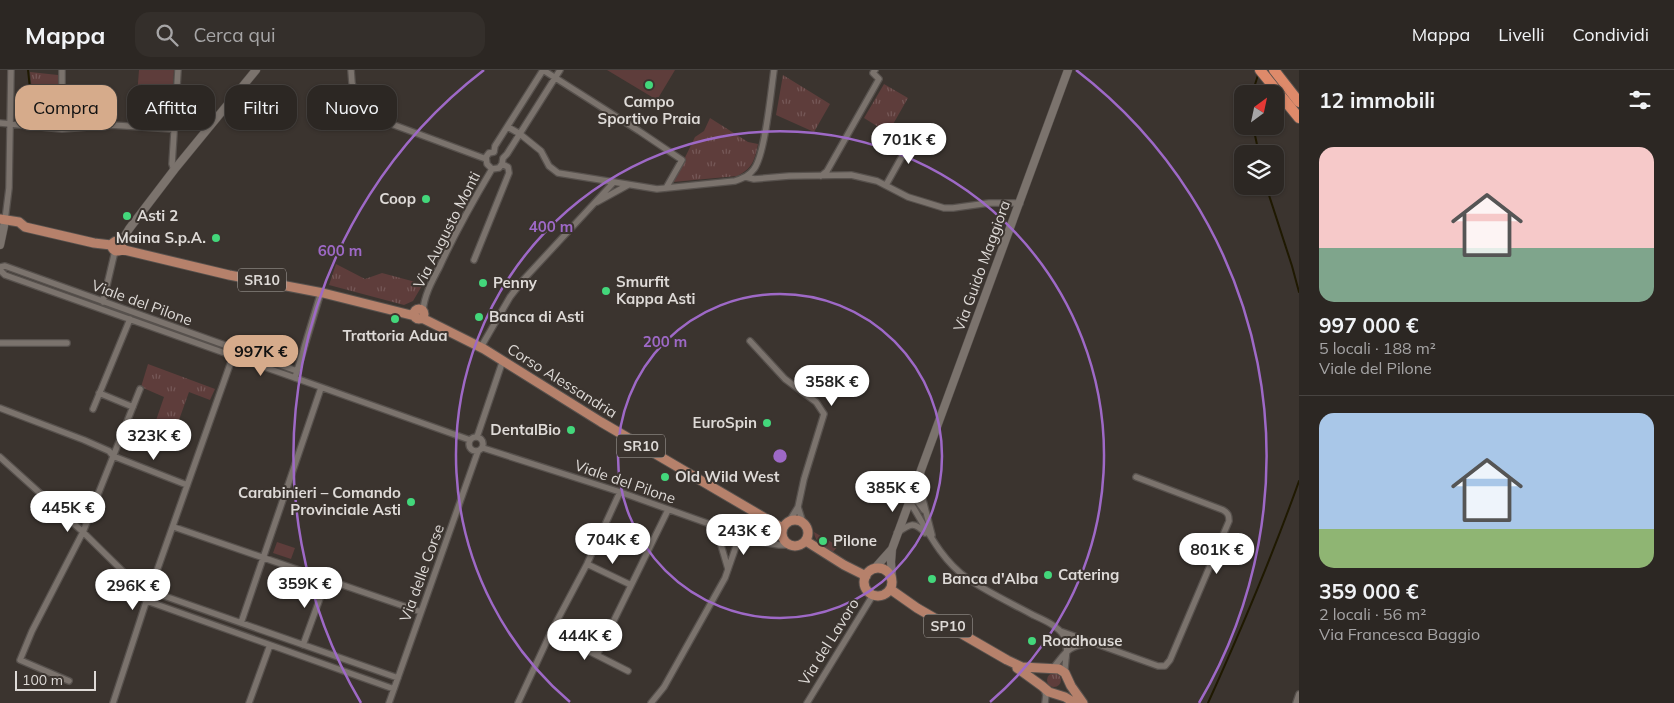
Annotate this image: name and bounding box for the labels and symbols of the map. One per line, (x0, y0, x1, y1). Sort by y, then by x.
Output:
marker: Campo Sportivo Praia (643, 79, 655, 91)
north arrow (1234, 85, 1284, 135)
place label: Campo Sportivo Praia (598, 92, 700, 128)
pin: 701K € (868, 122, 950, 165)
street label: Via Augusto Monti (409, 168, 484, 291)
place label: Coop (379, 189, 416, 208)
marker: Coop (420, 193, 432, 205)
street label: Via Guido Maggiora (949, 198, 1014, 334)
place label: Asti 2 (137, 206, 178, 225)
marker: Asti 2 (121, 210, 133, 222)
text: 400 m (529, 217, 573, 236)
place label: Maina S.p.A. (116, 228, 206, 247)
marker: Maina S.p.A. (210, 232, 222, 244)
text: 600 m (318, 241, 362, 260)
road number: SR10 (238, 268, 286, 292)
place label: Smurfit Kappa Asti (616, 272, 695, 308)
place label: Penny (493, 273, 538, 292)
street label: Viale del Pilone (89, 276, 195, 330)
marker: Penny (477, 277, 489, 289)
marker: Smurfit Kappa Asti (600, 285, 612, 297)
place label: Banca di Asti (489, 307, 584, 326)
marker: Banca di Asti (473, 311, 485, 323)
marker: Trattoria Adua (389, 313, 401, 325)
place label: Trattoria Adua (343, 326, 447, 345)
text: 200 m (643, 332, 687, 351)
pin: 997K € (220, 334, 302, 377)
street label: Corso Alessandria (504, 339, 621, 422)
pin: 358K € (791, 364, 873, 407)
place label: EuroSpin (693, 413, 757, 432)
marker: EuroSpin (761, 417, 773, 429)
pin: 323K € (113, 418, 195, 461)
place label: DentalBio (490, 420, 561, 439)
marker: DentalBio (565, 424, 577, 436)
road number: SR10 (617, 434, 665, 458)
centre of rings (771, 447, 789, 465)
street label: Viale del Pilone (572, 455, 678, 508)
place label: Old Wild West (675, 467, 780, 486)
pin: 385K € (852, 470, 934, 513)
marker: Old Wild West (659, 471, 671, 483)
place label: Carabinieri – Comando Provinciale Asti (238, 483, 401, 519)
pin: 445K € (27, 490, 109, 533)
marker: Carabinieri – Comando Provinciale Asti (405, 496, 417, 508)
pin: 243K € (703, 514, 785, 556)
street label: Via delle Corse (395, 521, 448, 624)
pin: 704K € (572, 522, 654, 565)
place label: Pilone (833, 531, 877, 550)
pin: 801K € (1176, 532, 1258, 575)
marker: Pilone (817, 535, 829, 547)
place label: Catering (1058, 565, 1119, 584)
pin: 359K € (264, 566, 346, 609)
pin: 296K € (92, 568, 174, 611)
place label: Banca d'Alba (942, 569, 1038, 588)
marker: Catering (1042, 569, 1054, 581)
marker: Banca d'Alba (926, 573, 938, 585)
street label: Via del Lavoro (794, 595, 863, 689)
road number: SP10 (924, 614, 972, 638)
pin: 444K € (544, 618, 626, 661)
place label: Roadhouse (1042, 631, 1122, 650)
marker: Roadhouse (1026, 635, 1038, 647)
scale bar (15, 668, 96, 691)

